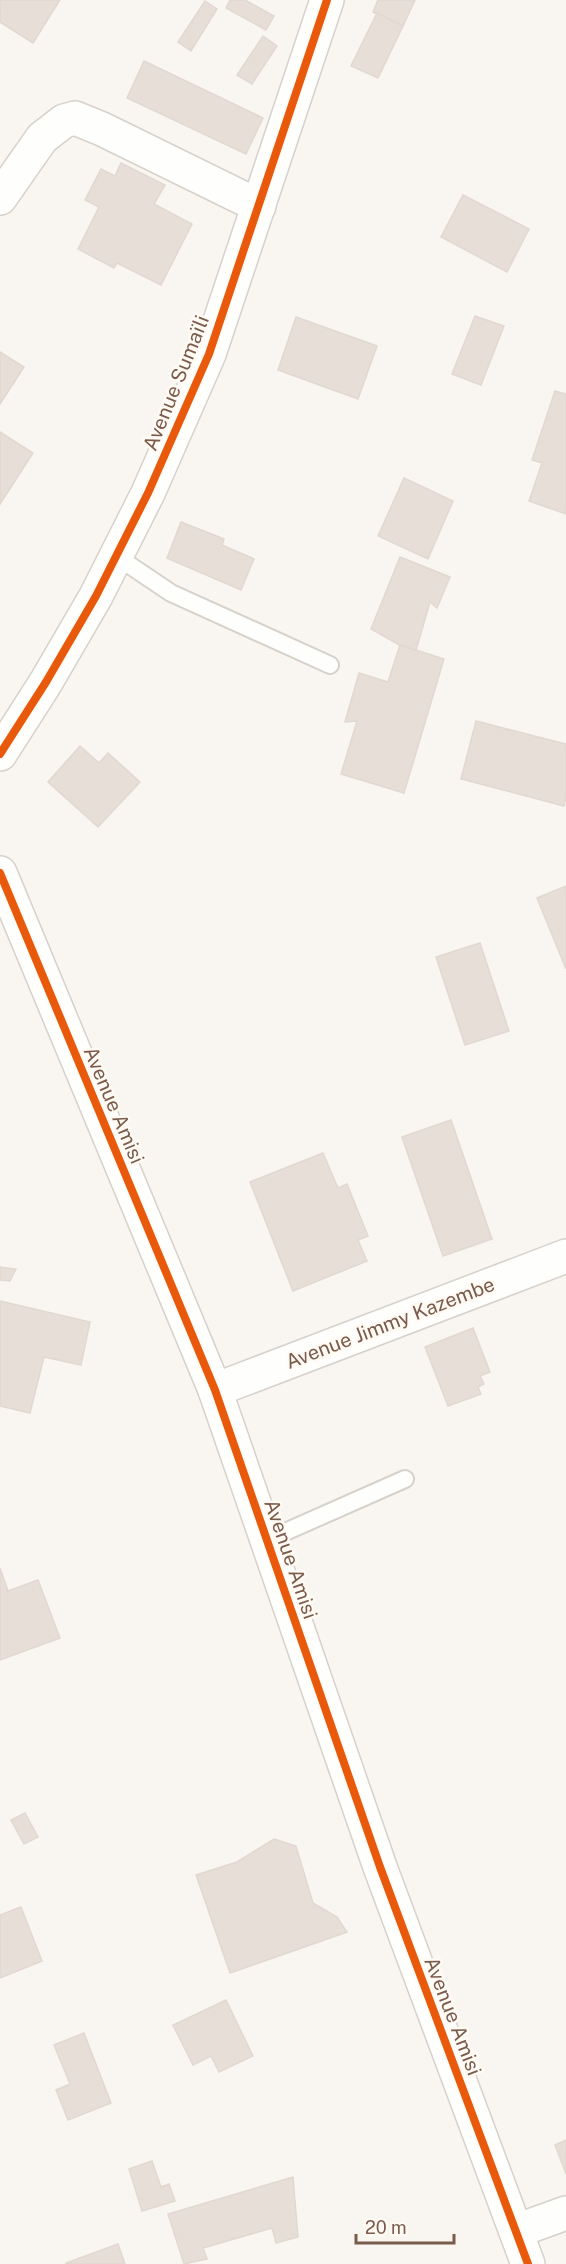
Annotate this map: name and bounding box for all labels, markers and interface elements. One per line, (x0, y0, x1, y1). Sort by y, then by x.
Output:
street label: Avenue Sumaïli (138, 312, 214, 454)
street label: Avenue Amisi (79, 1043, 149, 1167)
street label: Avenue Jimmy Kazembe (282, 1272, 498, 1374)
street label: Avenue Amisi (259, 1496, 323, 1622)
street label: Avenue Amisi (419, 1953, 487, 2079)
scale bar (356, 2207, 454, 2245)
text: 20 m (365, 2217, 407, 2238)

